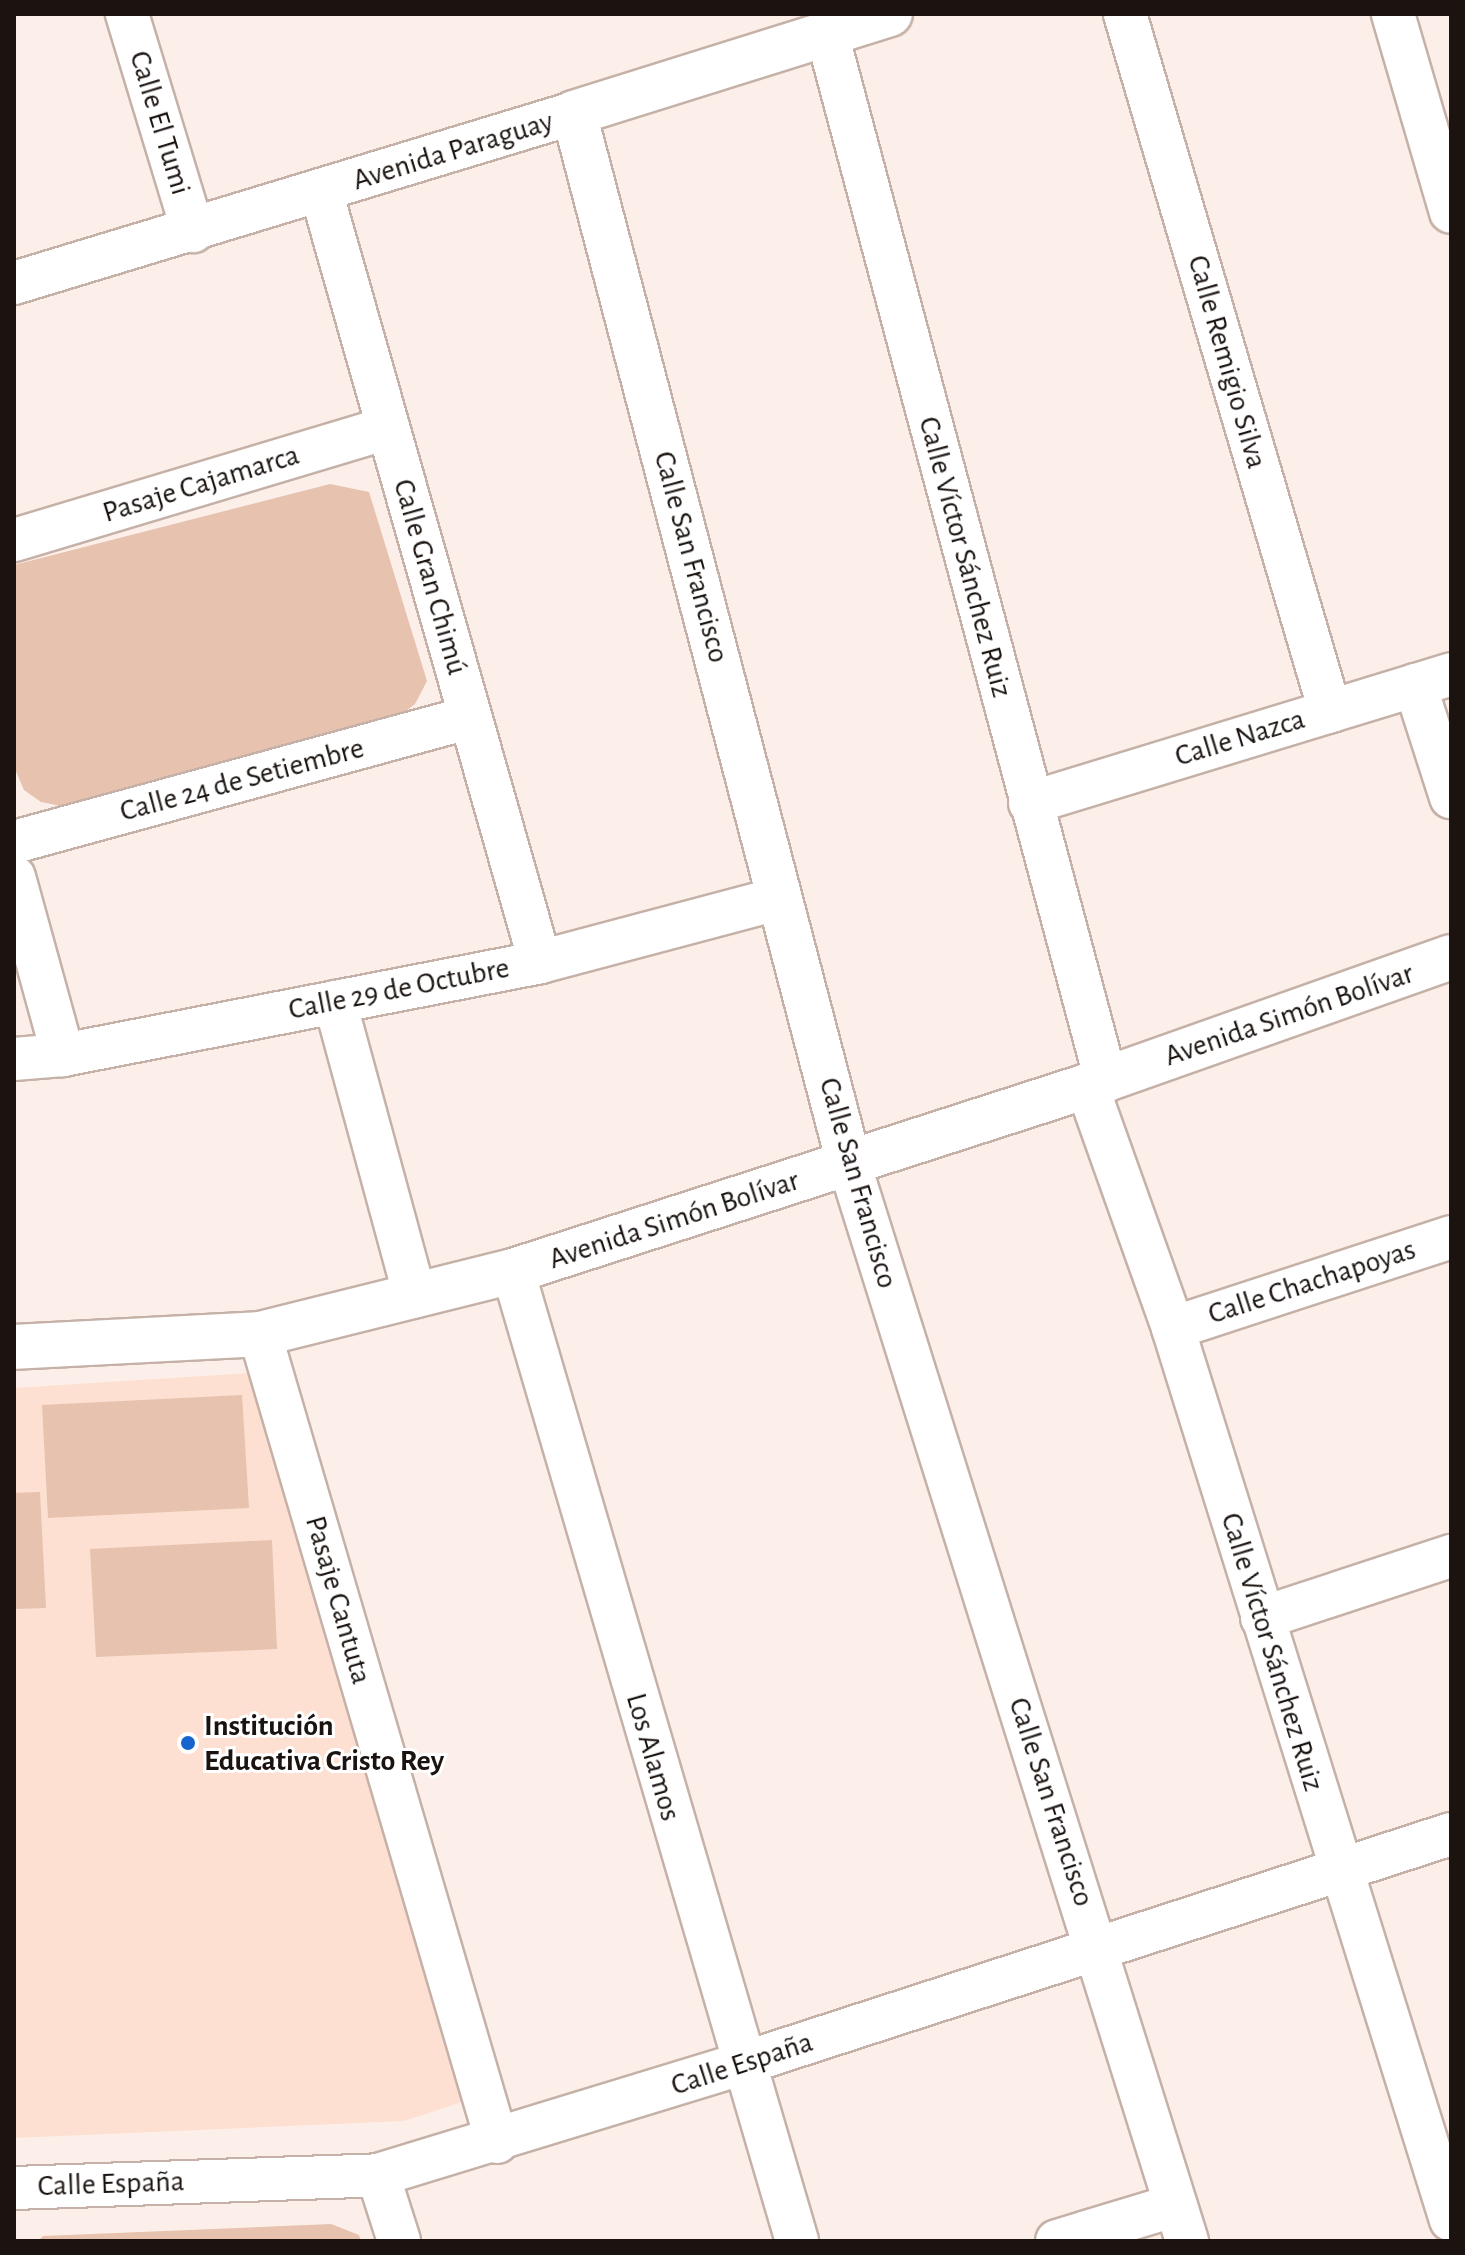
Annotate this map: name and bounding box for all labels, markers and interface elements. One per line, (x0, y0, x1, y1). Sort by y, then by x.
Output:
street label: Calle El Tumi (121, 47, 199, 199)
street label: Avenida Paraguay (348, 103, 558, 199)
street label: Calle Remigio Silva (1179, 251, 1275, 473)
street label: Calle Víctor Sánchez Ruiz (910, 413, 1020, 701)
street label: Pasaje Cajamarca (98, 437, 304, 531)
street label: Calle San Francisco (646, 447, 736, 667)
street label: Calle Gran Chimú (385, 475, 475, 679)
street label: Calle Nazca (1171, 701, 1309, 775)
street label: Calle 24 de Setiembre (116, 730, 368, 830)
street label: Calle 29 de Octubre (286, 950, 512, 1028)
street label: Avenida Simón Bolívar (1160, 956, 1418, 1074)
street label: Calle San Francisco (811, 1074, 905, 1292)
street label: Avenida Simón Bolívar (544, 1163, 804, 1277)
street label: Calle Chachapoyas (1204, 1232, 1420, 1332)
street label: Calle Víctor Sánchez Ruiz (1213, 1509, 1331, 1795)
street label: Pasaje Cantuta (297, 1512, 379, 1688)
street label: Los Alamos (618, 1689, 688, 1825)
street label: Calle San Francisco (1000, 1693, 1102, 1911)
place label: Institución Educativa Cristo Rey (204, 1708, 444, 1778)
marker: Institución Educativa Cristo Rey (179, 1734, 197, 1752)
street label: Calle España (667, 2024, 817, 2104)
street label: Calle España (37, 2163, 185, 2205)

